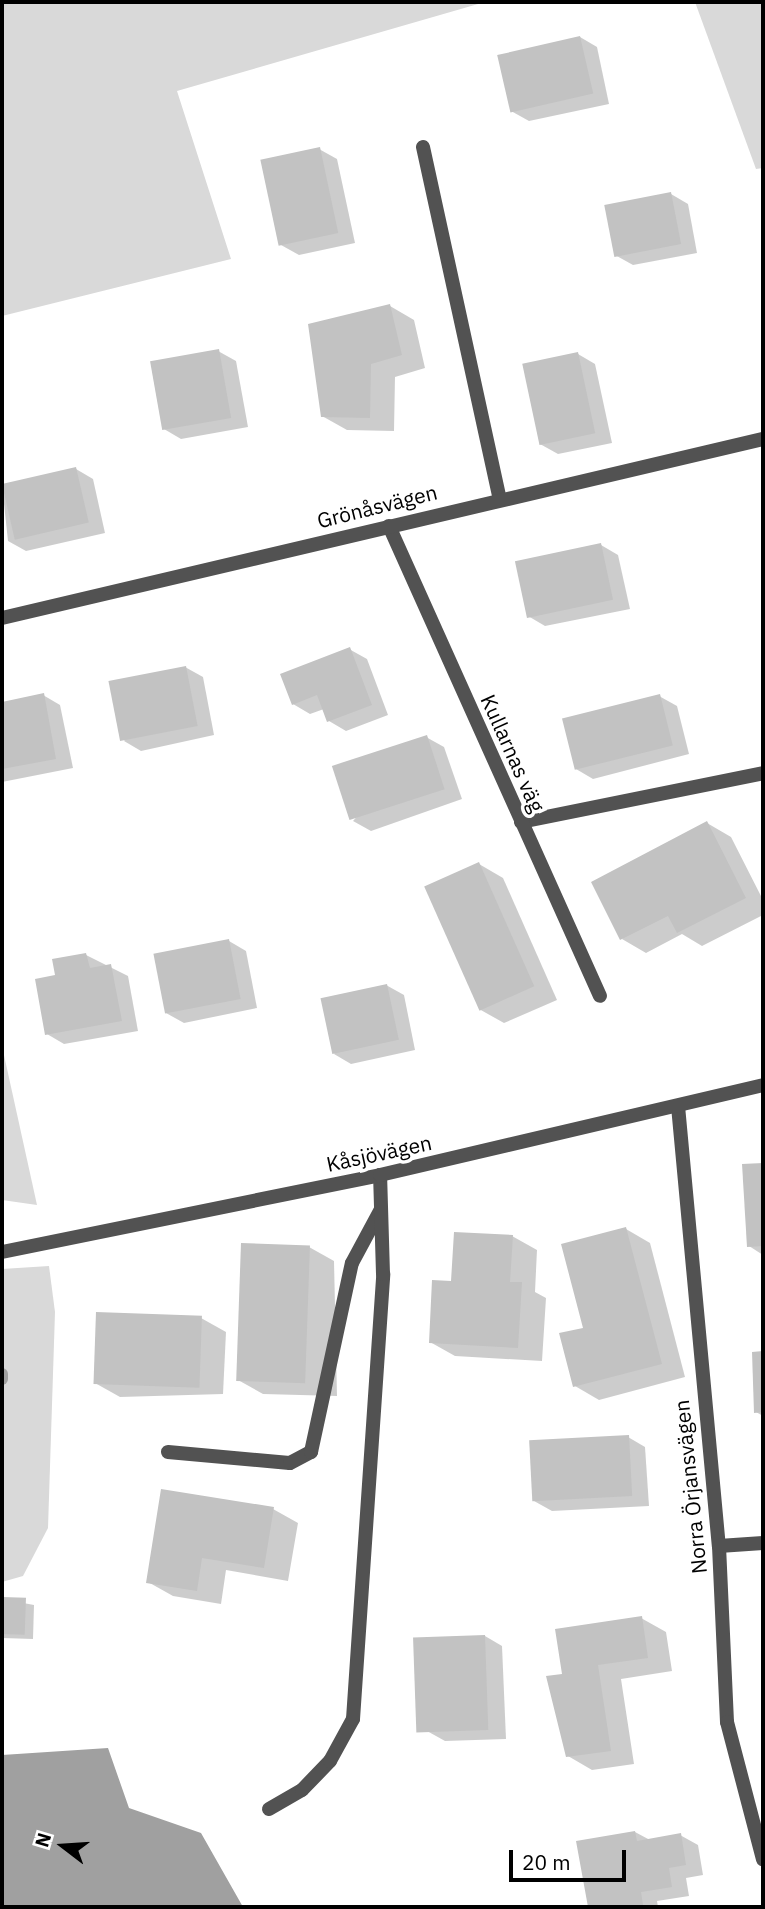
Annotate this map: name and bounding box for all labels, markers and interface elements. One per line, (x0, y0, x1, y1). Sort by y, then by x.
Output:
street label: Grönåsvägen (314, 479, 440, 533)
street label: Kullarnas väg (476, 690, 550, 816)
street label: Kåsjövägen (324, 1130, 434, 1176)
street label: Norra Örjansvägen (668, 1399, 712, 1575)
north arrow (28, 1811, 98, 1881)
text: N (29, 1830, 56, 1850)
scale bar (513, 1836, 630, 1880)
text: 20 m (522, 1848, 571, 1876)

